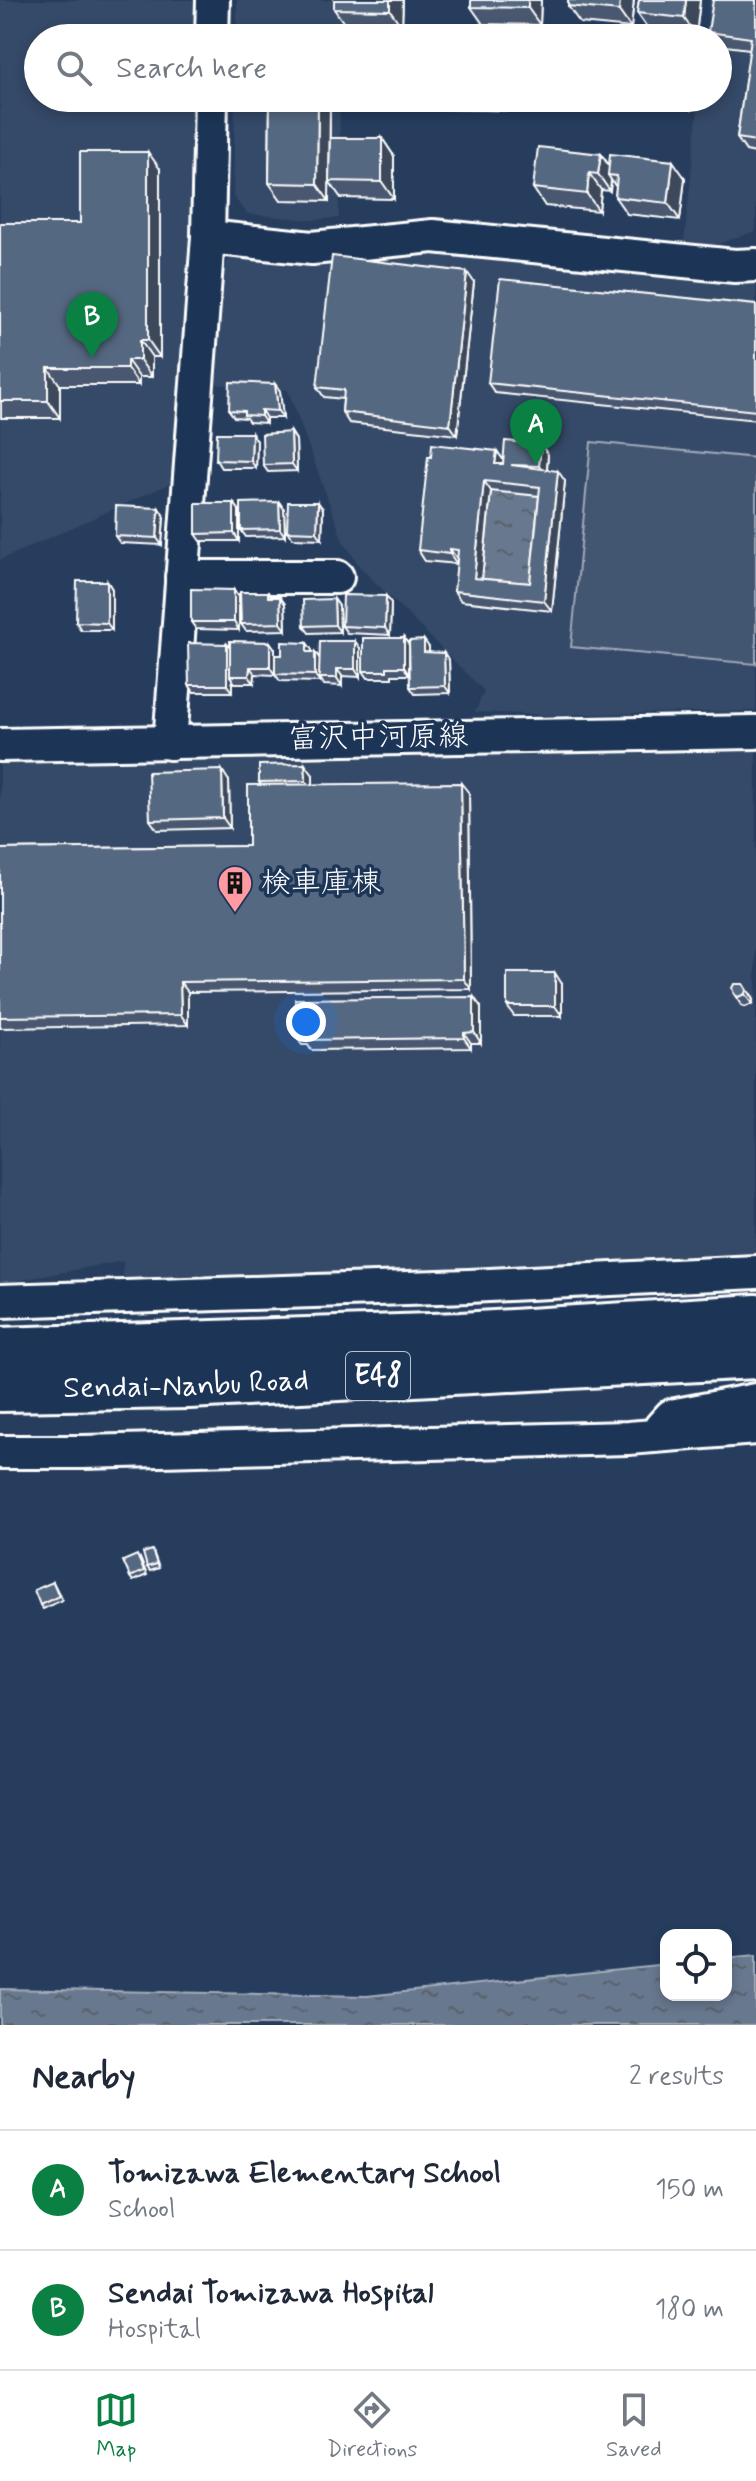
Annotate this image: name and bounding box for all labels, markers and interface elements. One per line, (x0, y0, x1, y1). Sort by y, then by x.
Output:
search box (24, 24, 732, 112)
icon: search (52, 46, 96, 90)
text: Search here (116, 49, 267, 88)
pin: B (66, 292, 118, 358)
pin: A (510, 399, 562, 465)
street label: 富沢中河原線 (288, 717, 468, 759)
building icon: 検車庫棟 (216, 864, 254, 914)
place label: 検車庫棟 (261, 864, 381, 903)
your location (286, 1002, 326, 1042)
road number: E48 (346, 1352, 410, 1400)
street label: Sendai-Nanbu Road (63, 1360, 310, 1407)
map controls (660, 1929, 732, 2001)
button: locate (660, 1929, 732, 2001)
text: Nearby (32, 2055, 136, 2100)
text: 2 results (629, 2060, 724, 2094)
text: Tomizawa Elementary School (108, 2154, 501, 2193)
text: A (49, 2173, 67, 2207)
text: 150 m (655, 2173, 724, 2207)
text: School (108, 2193, 175, 2227)
text: Sendai Tomizawa Hospital (108, 2274, 434, 2313)
text: B (50, 2293, 66, 2327)
text: 180 m (655, 2293, 724, 2327)
text: Hospital (108, 2313, 201, 2347)
tab: Map (94, 2388, 138, 2464)
tab: Directions (327, 2388, 417, 2464)
tab: Saved (606, 2388, 662, 2464)

